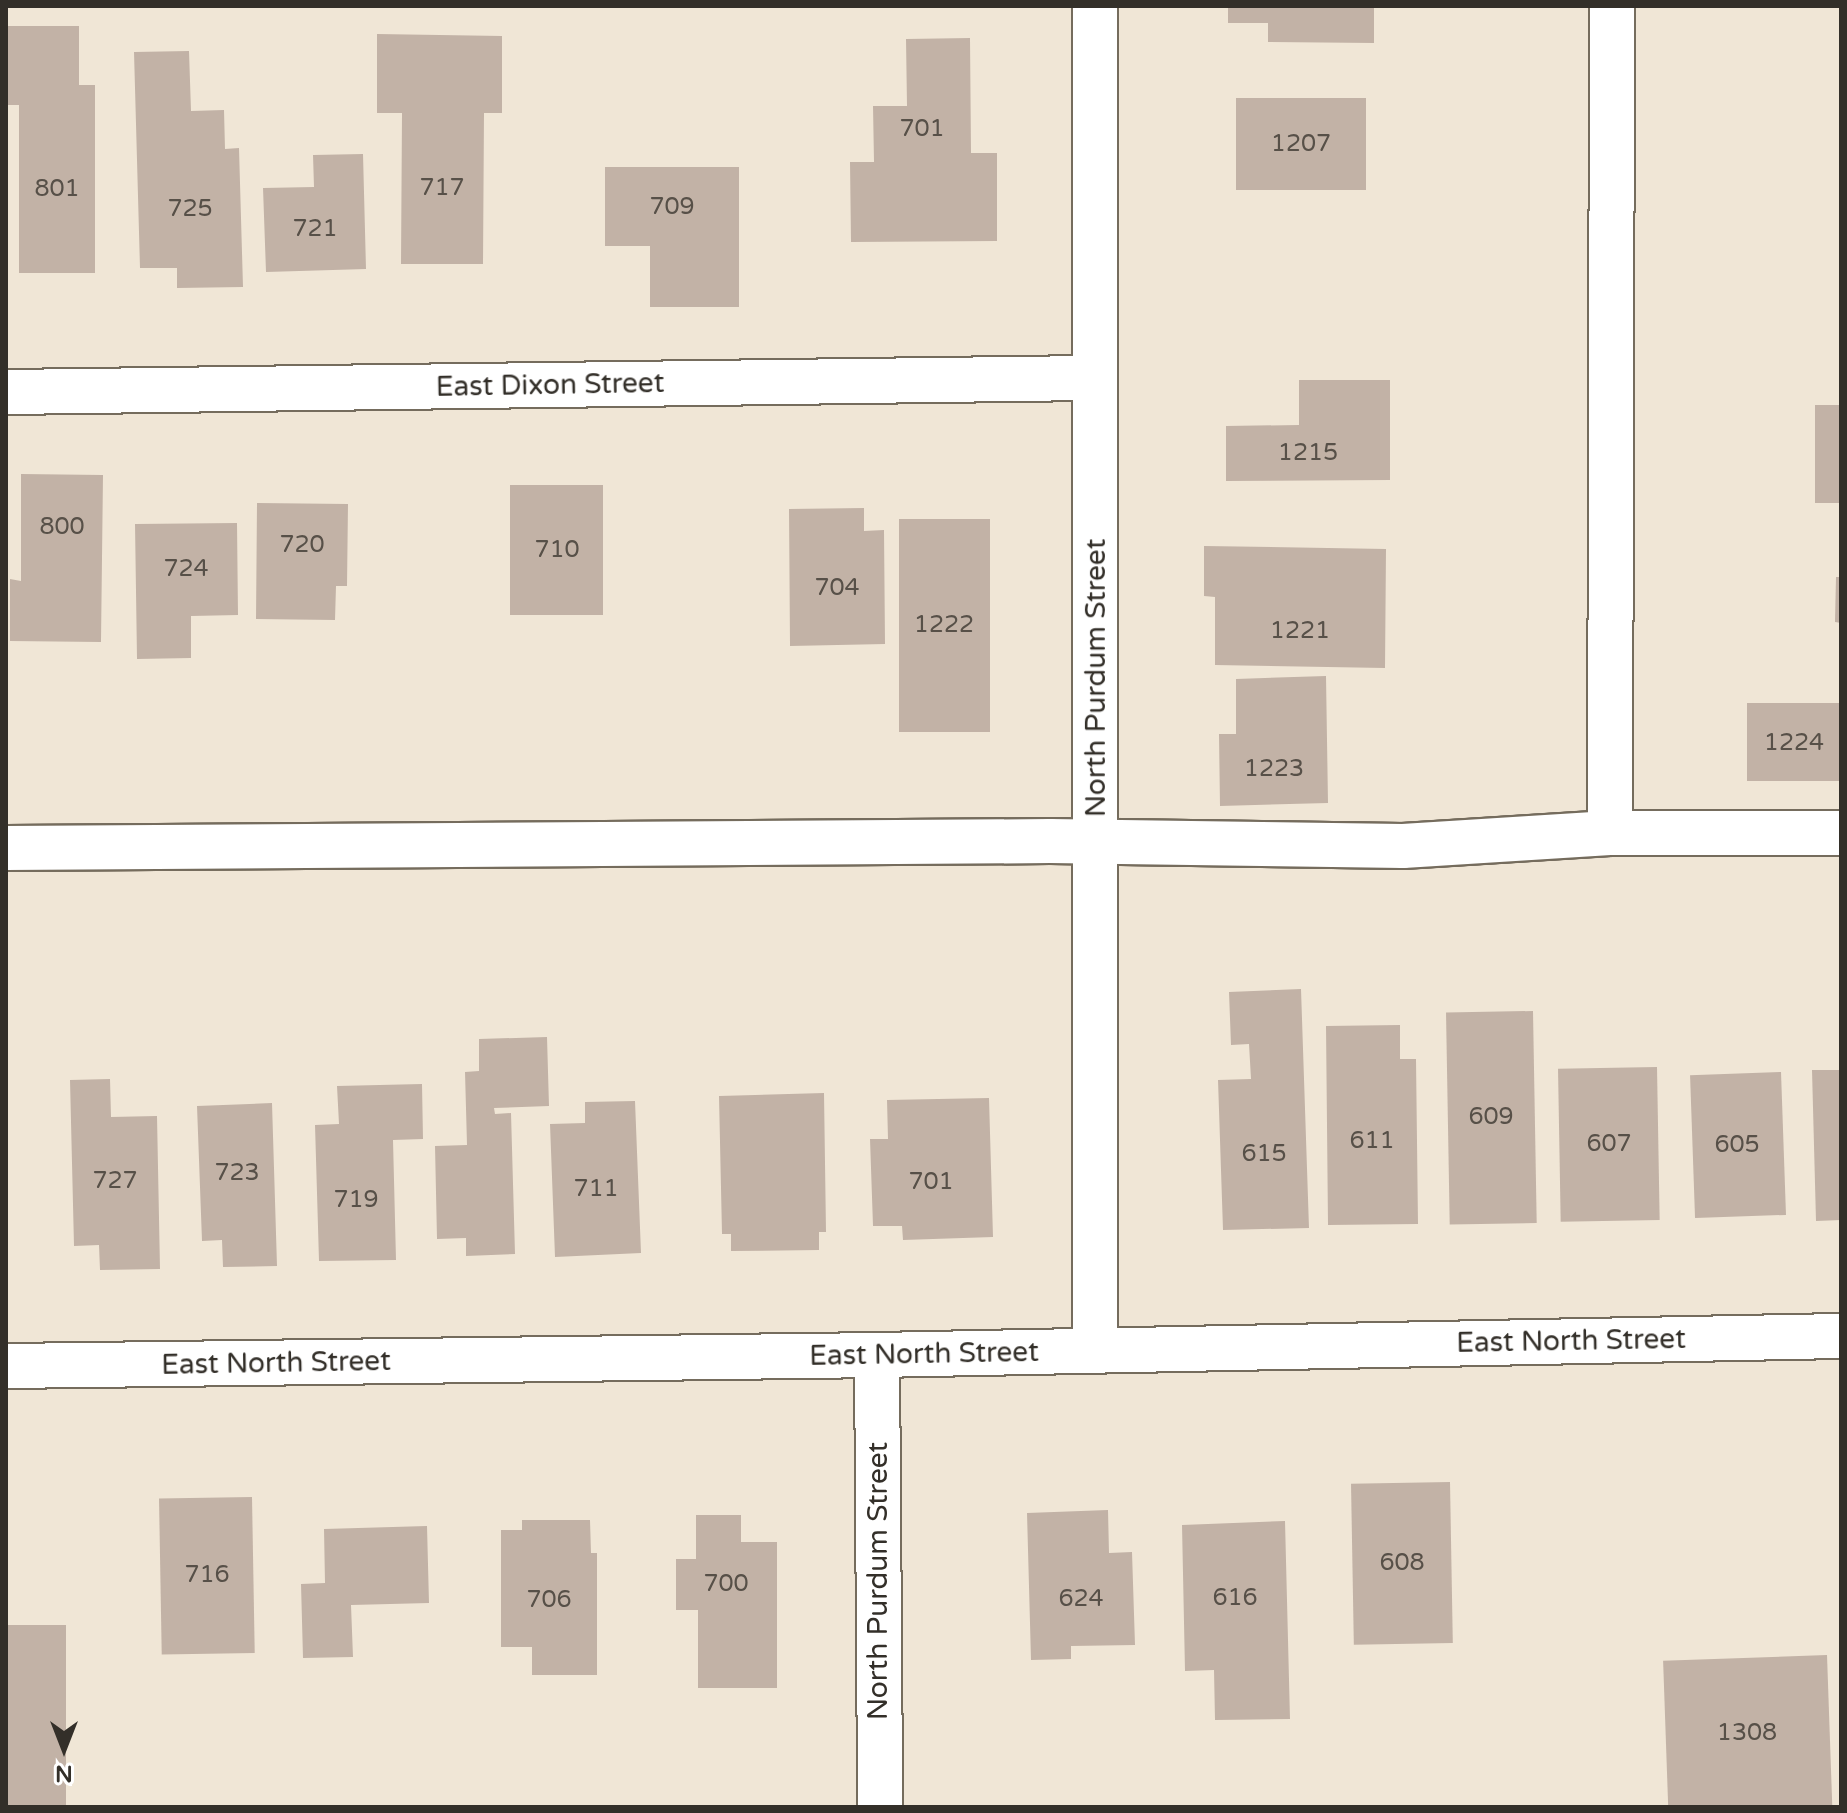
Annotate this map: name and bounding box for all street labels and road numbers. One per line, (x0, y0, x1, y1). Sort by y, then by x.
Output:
street label: East Dixon Street (435, 366, 665, 404)
street label: North Purdum Street (1079, 539, 1113, 817)
street label: East North Street (1456, 1322, 1686, 1360)
street label: East North Street (809, 1335, 1039, 1373)
street label: East North Street (161, 1344, 391, 1382)
street label: North Purdum Street (861, 1442, 895, 1720)

